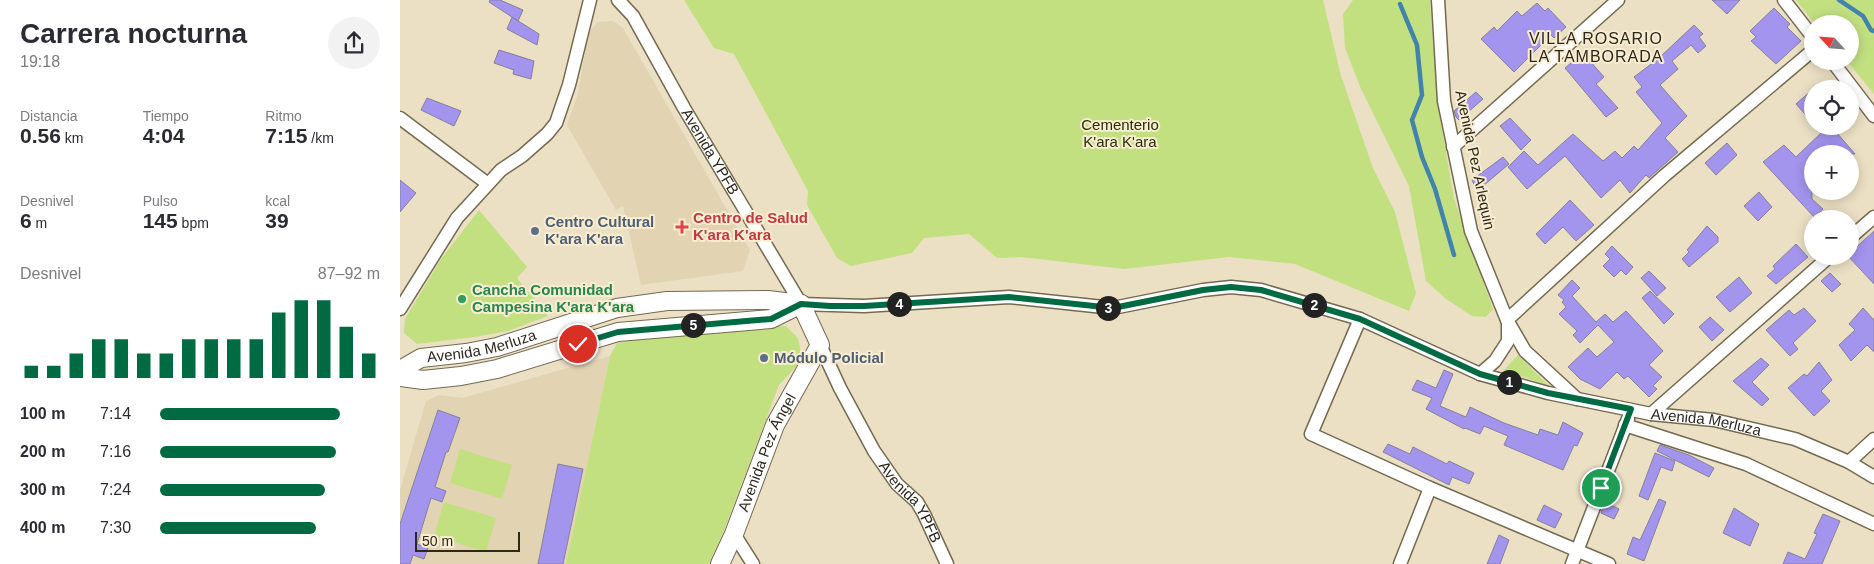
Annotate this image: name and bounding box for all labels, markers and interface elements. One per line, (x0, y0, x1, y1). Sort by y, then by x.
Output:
north arrow (1804, 15, 1859, 70)
map controls (1804, 15, 1859, 265)
button: share (328, 17, 380, 69)
text: Carrera nocturna (20, 18, 247, 49)
district label: VILLA ROSARIO LA TAMBORADA (1529, 30, 1664, 65)
text: 19:18 (20, 53, 60, 70)
button: locate (1804, 80, 1859, 135)
street label: Avenida Pez Arlequin (1452, 89, 1499, 231)
street label: Avenida YPFB (678, 105, 743, 197)
text: Distancia (20, 108, 78, 124)
text: Tiempo (143, 108, 189, 124)
text: Ritmo (265, 108, 302, 124)
park label: Cementerio K'ara K'ara (1081, 116, 1159, 150)
text: 0.56 (20, 124, 61, 147)
text: 4:04 (143, 124, 185, 147)
text: 7:15 (265, 124, 307, 147)
text: km (61, 130, 83, 146)
text: /km (307, 130, 334, 146)
button: + (1804, 145, 1859, 200)
text: Desnivel (20, 193, 74, 209)
text: Pulso (143, 193, 178, 209)
text: kcal (265, 193, 290, 209)
text: 6 (20, 209, 32, 232)
text: 145 (143, 209, 178, 232)
text: 39 (265, 209, 289, 232)
place label: Centro de Salud K'ara K'ara (693, 209, 808, 243)
button: − (1804, 210, 1859, 265)
place label: Centro Cultural K'ara K'ara (545, 213, 654, 247)
text: m (32, 215, 47, 231)
text: bpm (178, 215, 209, 231)
marker: Centro de Salud K'ara K'ara (675, 220, 689, 234)
marker: Centro Cultural K'ara K'ara (529, 225, 541, 237)
text: Desnivel (20, 265, 81, 282)
text: 87–92 m (318, 265, 380, 282)
place label: Cancha Comunidad Campesina K'ara K'ara (472, 281, 635, 315)
pin: 4 (886, 292, 912, 316)
pin: 2 (1302, 292, 1326, 318)
marker: Cancha Comunidad Campesina K'ara K'ara (456, 293, 468, 305)
text: 4 (896, 296, 903, 312)
pin: 3 (1096, 296, 1120, 320)
text: 2 (1311, 297, 1318, 313)
text: 3 (1105, 300, 1112, 316)
pin: 5 (680, 312, 706, 338)
text: 5 (690, 317, 697, 333)
pin (557, 323, 599, 365)
street label: Avenida Merluza (426, 326, 539, 365)
icon: check (564, 330, 592, 358)
place label: Módulo Policial (774, 349, 884, 366)
marker: Módulo Policial (758, 352, 770, 364)
pin: 1 (1496, 370, 1522, 394)
text: 1 (1506, 374, 1513, 390)
street label: Avenida Pez Ángel (734, 390, 799, 514)
text: 100 m (20, 405, 65, 422)
text: 7:14 (100, 405, 131, 422)
street label: Avenida Merluza (1650, 405, 1764, 439)
text: 200 m (20, 443, 65, 460)
text: 7:16 (100, 443, 131, 460)
street label: Avenida YPFB (876, 458, 945, 545)
pin (1580, 467, 1622, 509)
icon: arrive (1587, 474, 1615, 502)
text: 300 m (20, 481, 65, 498)
text: 7:24 (100, 481, 131, 498)
text: 400 m (20, 519, 65, 536)
text: 7:30 (100, 519, 131, 536)
scale bar (415, 529, 520, 552)
text: 50 m (422, 533, 453, 549)

